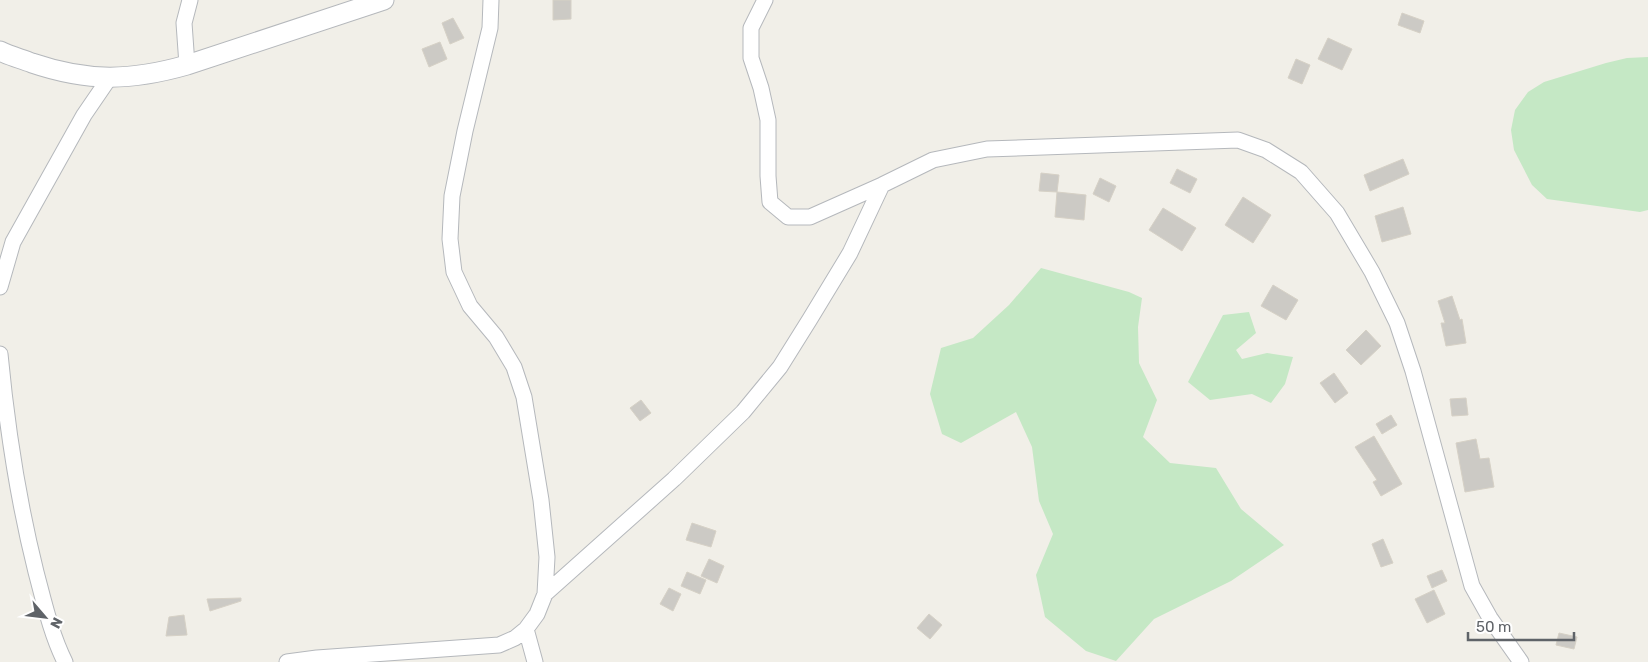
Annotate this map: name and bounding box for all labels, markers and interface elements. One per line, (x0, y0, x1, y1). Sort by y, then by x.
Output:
north arrow (20, 592, 70, 642)
scale bar (1468, 610, 1574, 642)
text: N (46, 614, 66, 631)
text: 50 m (1476, 618, 1511, 636)

